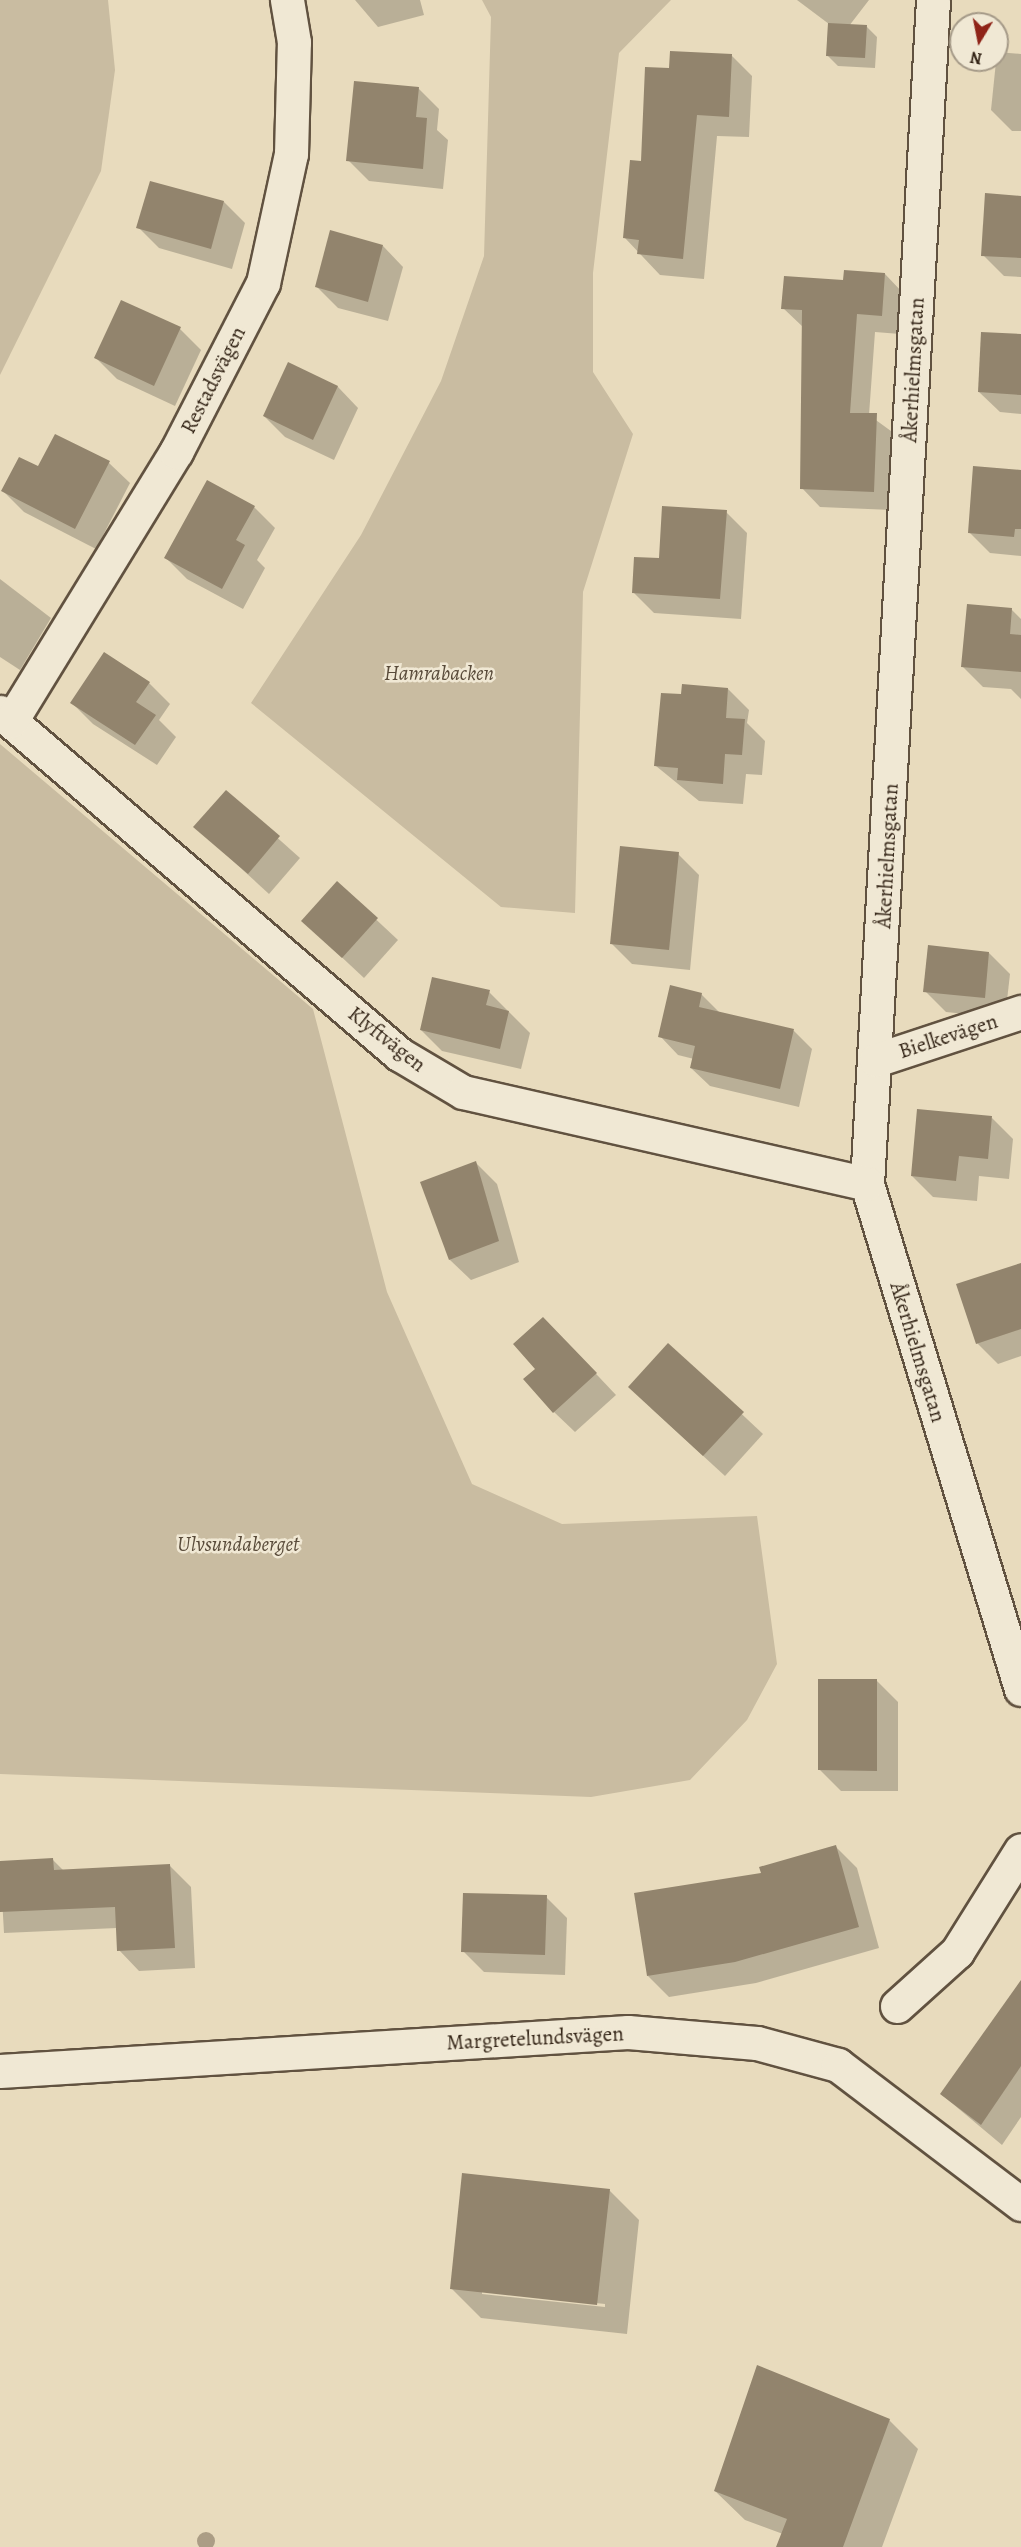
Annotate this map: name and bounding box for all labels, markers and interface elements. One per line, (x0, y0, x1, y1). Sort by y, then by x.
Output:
north arrow (949, 12, 1009, 72)
text: N (969, 46, 984, 70)
street label: Åkerhielmsgatan (897, 297, 929, 443)
street label: Restadsvägen (175, 322, 251, 438)
park label: Hamrabacken (384, 660, 494, 686)
street label: Åkerhielmsgatan (871, 783, 903, 929)
street label: Klyftvägen (343, 1001, 431, 1077)
street label: Bielkevägen (895, 1008, 1001, 1064)
street label: Åkerhielmsgatan (885, 1279, 951, 1425)
park label: Ulvsundaberget (177, 1531, 299, 1557)
street label: Margretelundsvägen (446, 2021, 624, 2055)

